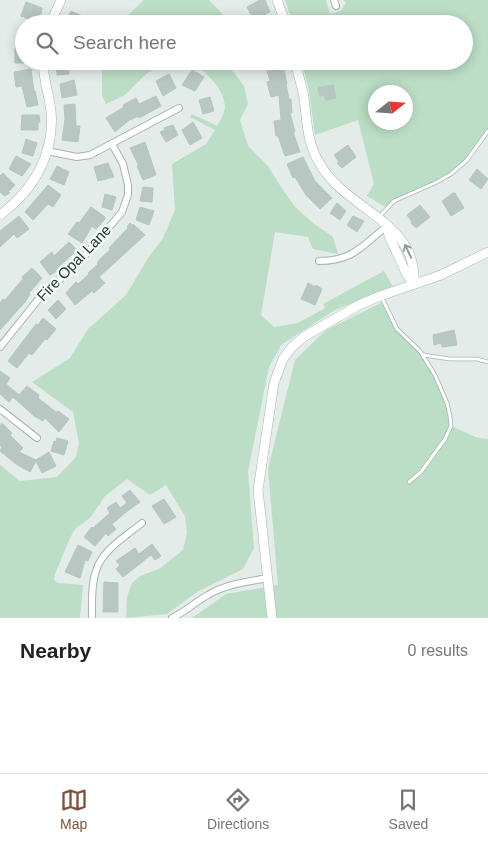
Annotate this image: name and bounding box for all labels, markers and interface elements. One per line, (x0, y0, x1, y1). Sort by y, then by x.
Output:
search box (15, 15, 473, 70)
icon: search (33, 29, 61, 57)
text: Search here (73, 32, 177, 53)
north arrow (368, 85, 413, 130)
street label: Fire Opal Lane (33, 221, 114, 304)
one-way arrow (403, 244, 413, 259)
text: Nearby (20, 639, 91, 662)
text: 0 results (408, 642, 468, 659)
tab: Map (60, 786, 88, 832)
tab: Directions (207, 786, 269, 832)
tab: Saved (389, 786, 428, 832)

